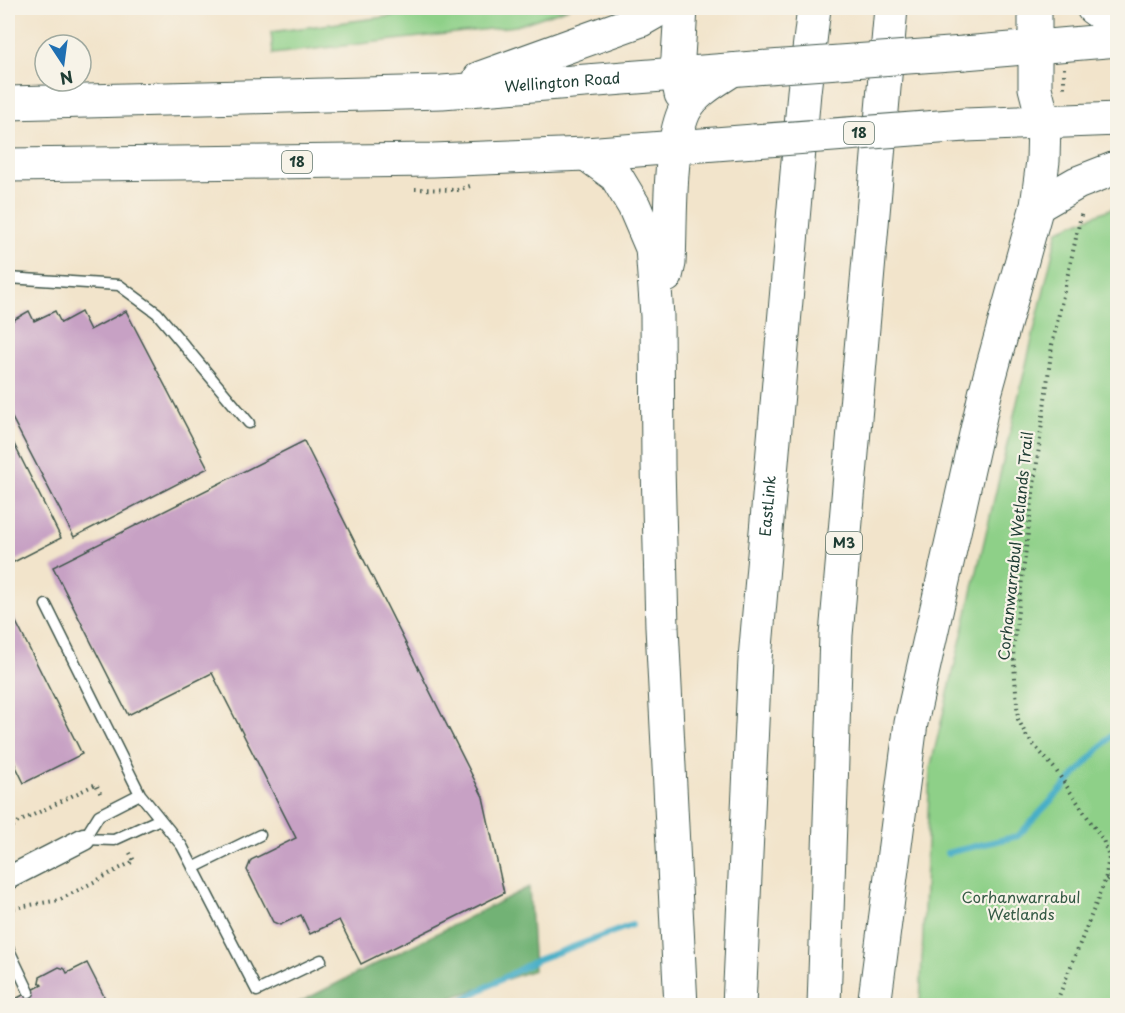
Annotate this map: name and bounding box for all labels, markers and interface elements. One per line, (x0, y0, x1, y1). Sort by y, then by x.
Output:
north arrow (33, 33, 93, 93)
text: N (58, 65, 75, 92)
street label: Wellington Road (504, 65, 621, 97)
road number: 18 (844, 122, 874, 144)
road number: 18 (282, 151, 312, 173)
street label: Corhanwarrabul Wetlands Trail (991, 430, 1038, 662)
street label: EastLink (753, 474, 781, 537)
road number: M3 (826, 532, 862, 554)
park label: Corhanwarrabul Wetlands (962, 885, 1080, 925)

